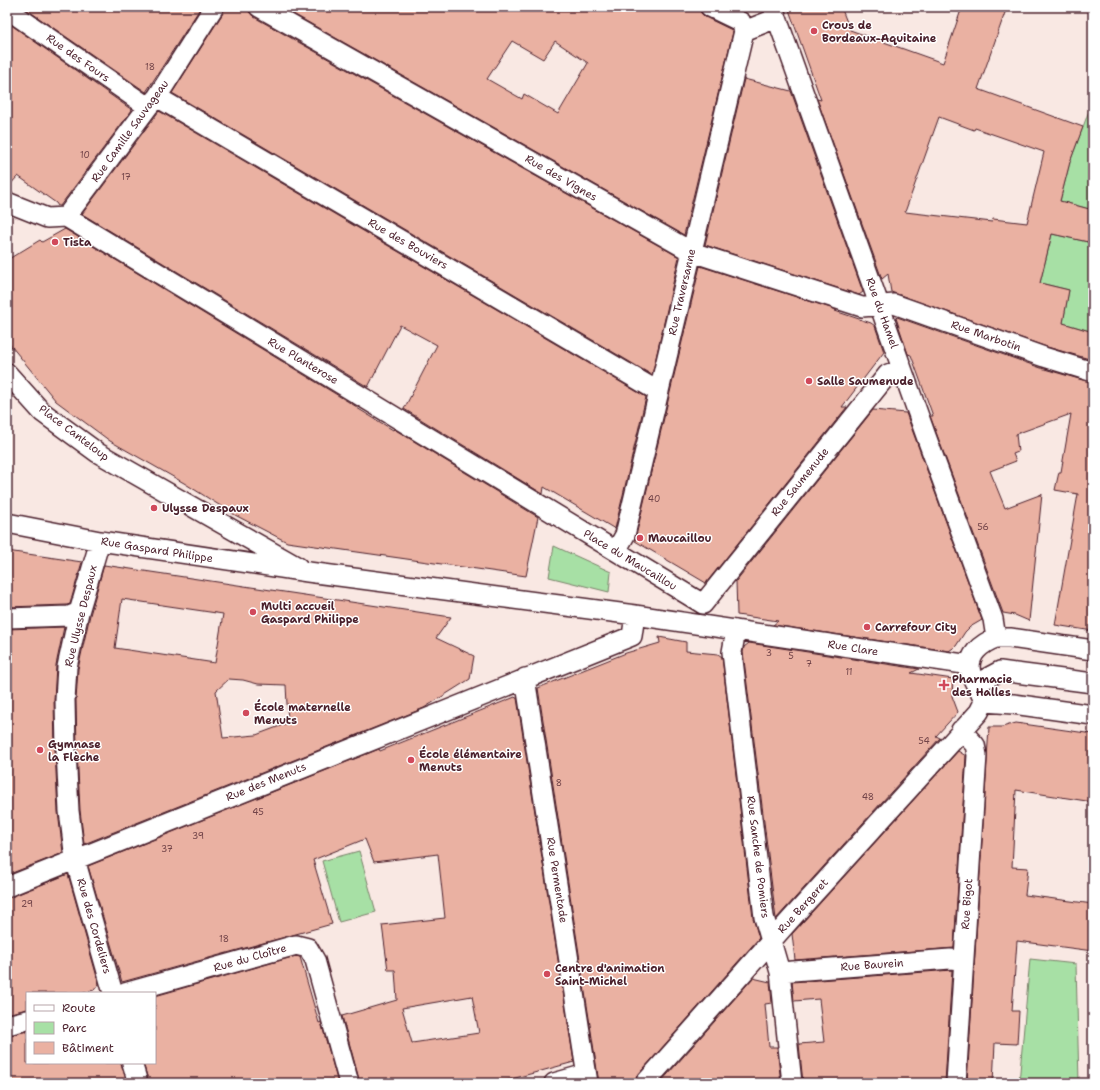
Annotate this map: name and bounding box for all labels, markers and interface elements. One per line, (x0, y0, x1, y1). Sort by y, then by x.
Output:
place label: Crous de Bordeaux-Aquitaine (822, 18, 937, 46)
marker: Crous de Bordeaux-Aquitaine (809, 26, 819, 36)
street label: Rue des Fours (43, 30, 113, 86)
house number: 18 (145, 61, 155, 73)
street label: Rue Camille Sauvageau (88, 77, 172, 185)
house number: 10 (80, 149, 90, 161)
street label: Rue des Vignes (522, 151, 600, 205)
house number: 17 (121, 171, 131, 183)
street label: Rue des Bouviers (365, 215, 451, 273)
place label: Tista (63, 235, 92, 250)
marker: Tista (50, 237, 60, 247)
street label: Rue Traversanne (665, 247, 699, 337)
street label: Rue du Hamel (862, 276, 902, 351)
street label: Rue Marbotin (949, 317, 1023, 355)
street label: Rue Planterose (265, 334, 341, 388)
place label: Salle Saumenude (817, 374, 914, 389)
marker: Salle Saumenude (804, 376, 814, 386)
street label: Place Canteloup (36, 401, 112, 465)
street label: Rue Saumenude (768, 445, 832, 519)
house number: 40 (648, 493, 660, 505)
place label: Ulysse Despaux (162, 501, 249, 516)
marker: Ulysse Despaux (149, 503, 159, 513)
house number: 56 (977, 521, 989, 533)
street label: Place du Maucaillou (580, 526, 680, 594)
place label: Maucaillou (648, 531, 712, 546)
marker: Maucaillou (635, 533, 645, 543)
street label: Rue Gaspard Philippe (100, 534, 214, 566)
street label: Rue Ulysse Despaux (61, 563, 101, 668)
place label: Multi accueil Gaspard Philippe (261, 599, 359, 627)
marker: Multi accueil Gaspard Philippe (248, 607, 258, 617)
place label: Carrefour City (875, 620, 957, 635)
marker: Carrefour City (862, 622, 872, 632)
street label: Rue Clare (827, 637, 879, 659)
house number: 3 (766, 647, 772, 659)
house number: 5 (788, 650, 794, 662)
house number: 7 (806, 658, 812, 670)
house number: 11 (845, 666, 853, 678)
place label: Pharmacie des Halles (952, 672, 1013, 700)
marker: Pharmacie des Halles (939, 680, 949, 690)
place label: École maternelle Menuts (254, 699, 351, 728)
marker: École maternelle Menuts (241, 708, 251, 718)
house number: 54 (918, 735, 930, 747)
place label: Gymnase la Flèche (48, 737, 101, 765)
marker: Gymnase la Flèche (35, 745, 45, 755)
place label: École élémentaire Menuts (419, 746, 522, 775)
marker: École élémentaire Menuts (406, 755, 416, 765)
street label: Rue des Menuts (224, 759, 308, 805)
house number: 8 (556, 777, 562, 789)
house number: 48 (862, 791, 874, 803)
street label: Rue Sanche de Pomiers (743, 795, 773, 919)
house number: 45 (252, 806, 264, 818)
house number: 39 (192, 830, 204, 842)
street label: Rue Permentade (543, 836, 571, 924)
house number: 37 (161, 843, 173, 855)
street label: Rue Bergeret (774, 875, 832, 937)
street label: Rue des Cordeliers (73, 876, 115, 976)
street label: Rue Bigot (958, 878, 976, 930)
house number: 29 (21, 898, 33, 910)
house number: 18 (219, 933, 229, 945)
street label: Rue du Cloître (212, 940, 288, 976)
street label: Rue Baurein (840, 955, 904, 975)
place label: Centre d'animation Saint-Michel (555, 961, 665, 989)
marker: Centre d'animation Saint-Michel (542, 969, 552, 979)
legend (26, 992, 156, 1064)
text: Route (62, 1000, 96, 1016)
text: Parc (62, 1020, 87, 1036)
text: Bâtiment (62, 1040, 114, 1056)

